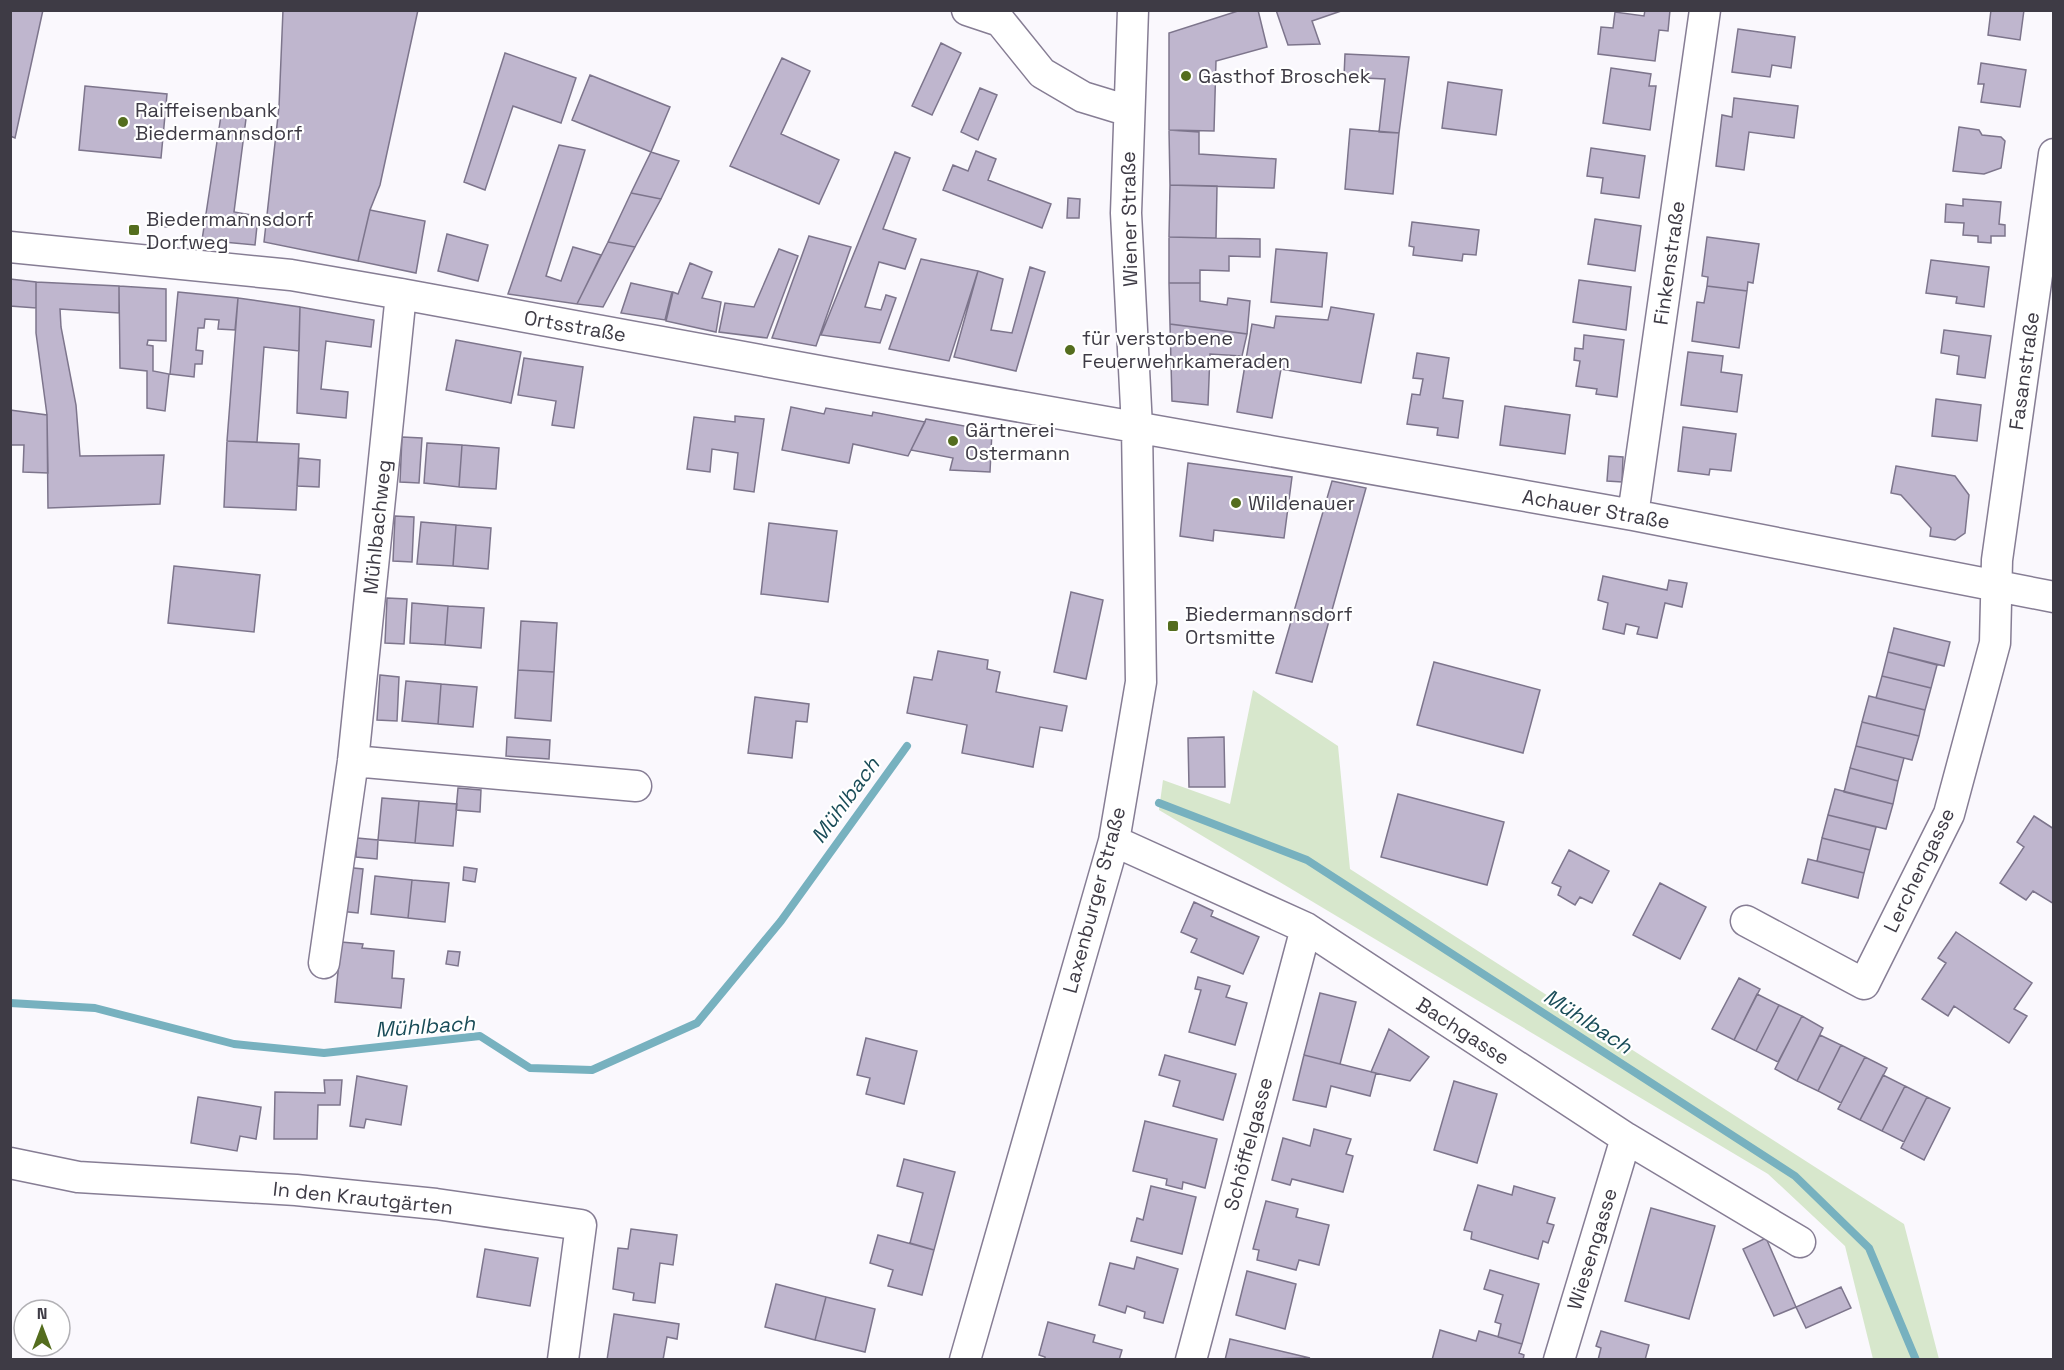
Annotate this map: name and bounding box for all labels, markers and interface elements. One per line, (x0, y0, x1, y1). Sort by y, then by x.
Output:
place label: Gasthof Broschek (1198, 63, 1371, 89)
marker: Gasthof Broschek (1179, 69, 1193, 83)
place label: Raiffeisenbank Biedermannsdorf (135, 97, 303, 146)
marker: Raiffeisenbank Biedermannsdorf (116, 115, 130, 129)
street label: Wiener Straße (1115, 151, 1143, 287)
street label: Finkenstraße (1647, 199, 1691, 327)
place label: Biedermannsdorf Dorfweg (146, 206, 314, 255)
marker: Biedermannsdorf Dorfweg (127, 223, 141, 237)
street label: Ortsstraße (522, 304, 628, 348)
street label: Fasanstraße (2003, 310, 2045, 432)
place label: für verstorbene Feuerwehrkameraden (1082, 325, 1290, 374)
marker: für verstorbene Feuerwehrkameraden (1063, 343, 1077, 357)
place label: Gärtnerei Ostermann (965, 417, 1070, 466)
marker: Gärtnerei Ostermann (946, 434, 960, 448)
street label: Mühlbachweg (357, 458, 397, 596)
street label: Achauer Straße (1520, 483, 1672, 535)
place label: Wildenauer (1248, 490, 1355, 516)
marker: Wildenauer (1229, 496, 1243, 510)
place label: Biedermannsdorf Ortsmitte (1185, 601, 1353, 650)
marker: Biedermannsdorf Ortsmitte (1166, 619, 1180, 633)
water label: Mühlbach (805, 751, 886, 848)
street label: Lerchengasse (1878, 803, 1960, 937)
street label: Laxenburger Straße (1057, 804, 1131, 996)
water label: Mühlbach (1539, 983, 1638, 1060)
street label: Bachgasse (1412, 991, 1514, 1071)
water label: Mühlbach (374, 1009, 477, 1043)
street label: Schöffelgasse (1218, 1074, 1278, 1214)
street label: In den Krautgärten (272, 1176, 454, 1220)
street label: Wiesengasse (1561, 1185, 1623, 1313)
north arrow (12, 1298, 72, 1358)
text: N (37, 1303, 47, 1324)

